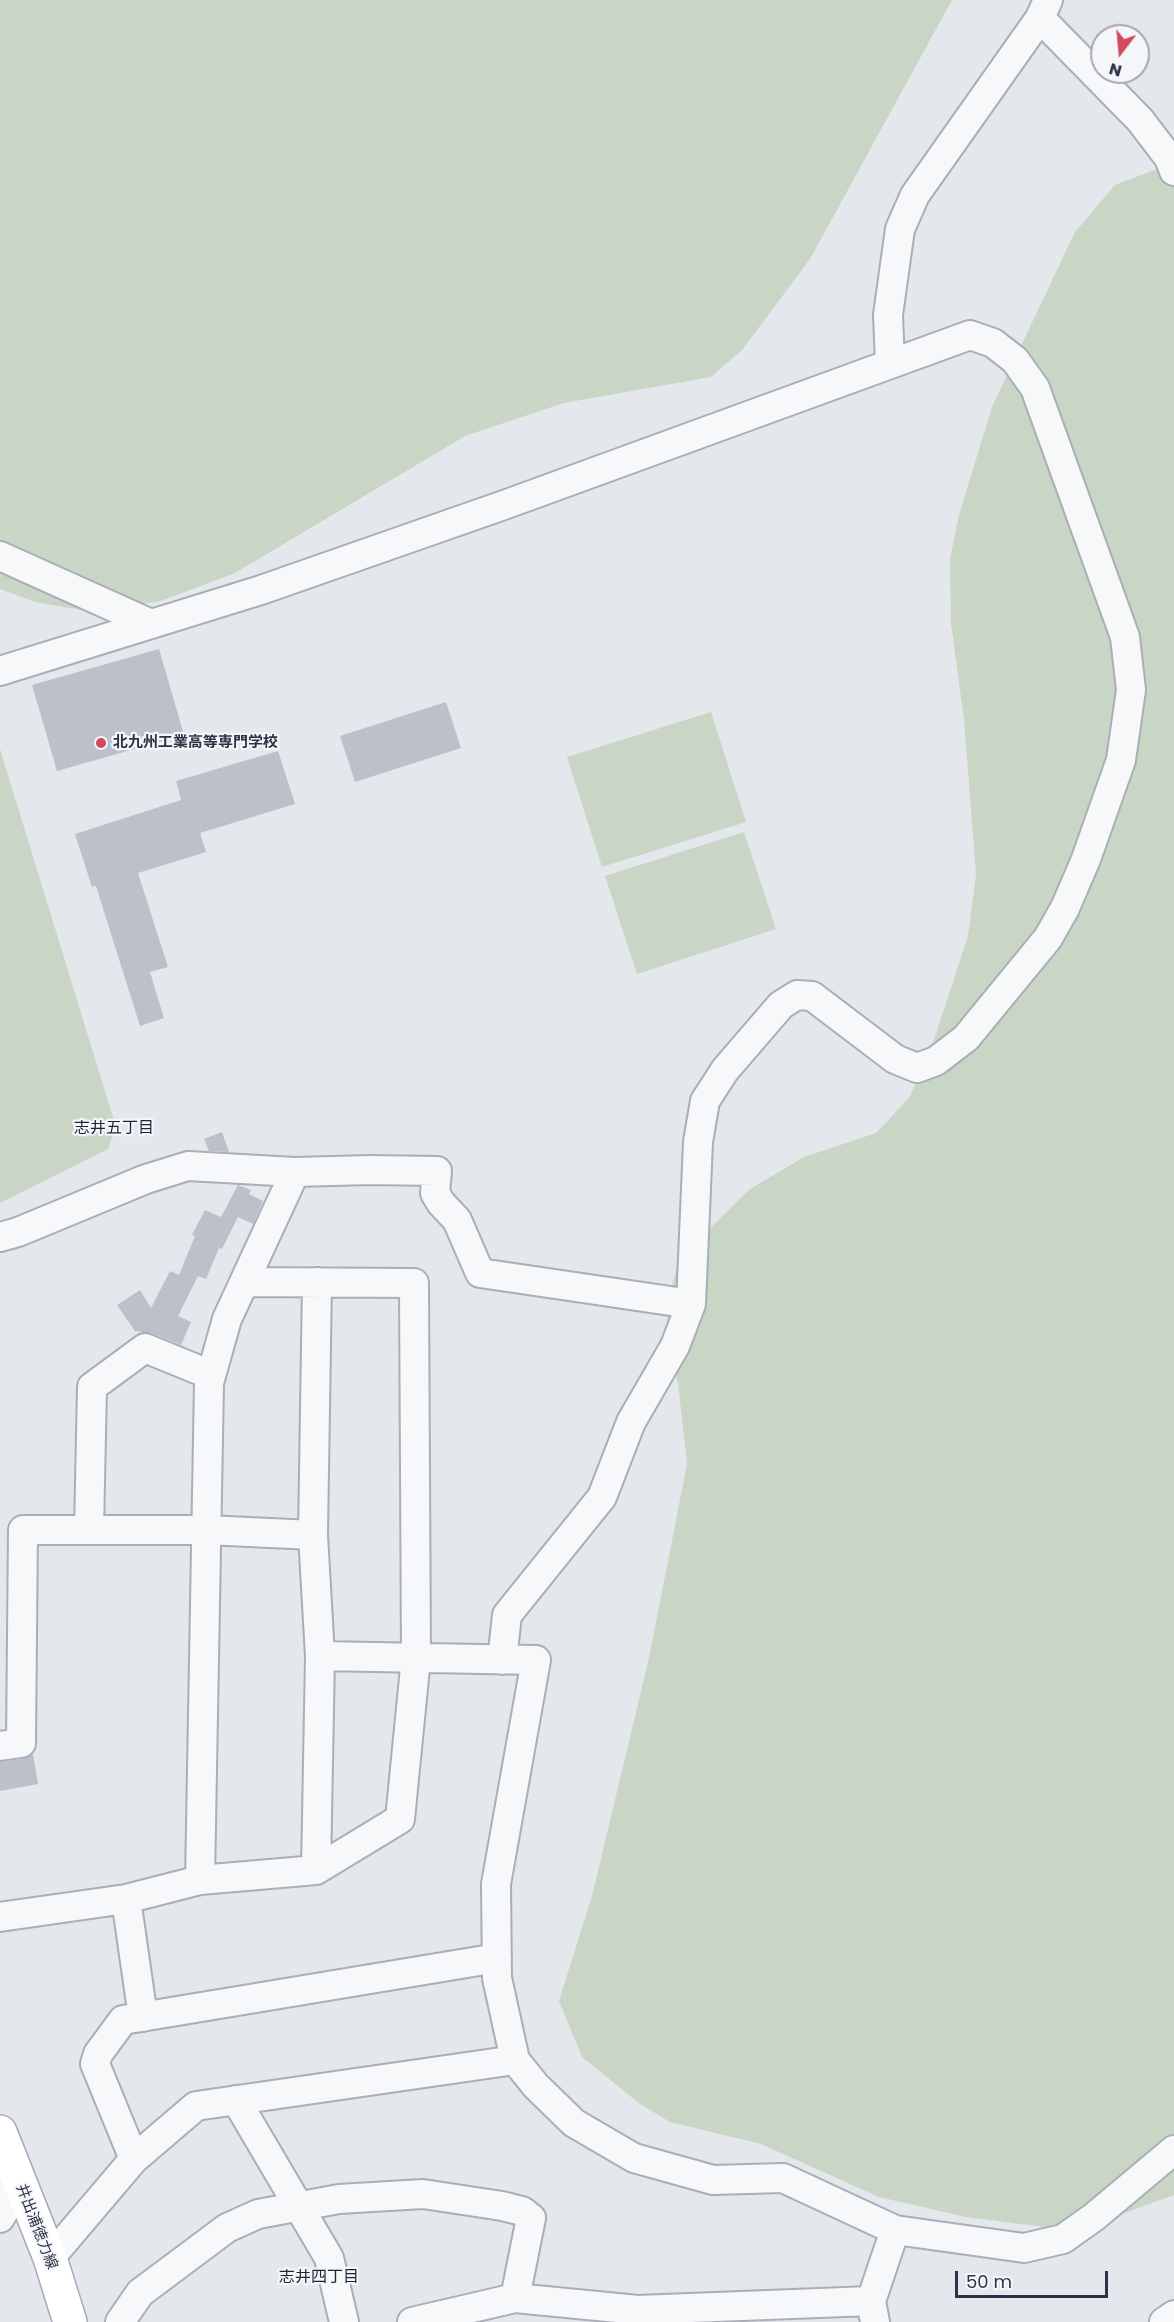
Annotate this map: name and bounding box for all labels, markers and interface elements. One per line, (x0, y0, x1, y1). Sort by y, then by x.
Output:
north arrow (1090, 24, 1150, 84)
text: N (1106, 57, 1124, 83)
place label: 北九州工業高等専門学校 (113, 734, 278, 752)
marker: 北九州工業高等専門学校 (94, 736, 108, 750)
district label: 志井五丁目 (74, 1119, 154, 1139)
street label: 井出浦徳力線 (11, 2182, 61, 2272)
scale bar (958, 2259, 1111, 2297)
district label: 志井四丁目 (279, 2268, 359, 2288)
text: 50 m (966, 2269, 1012, 2294)

